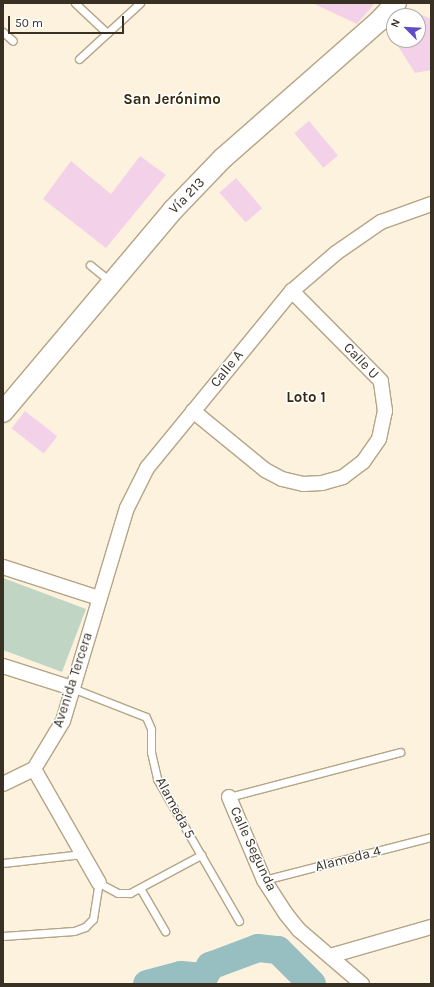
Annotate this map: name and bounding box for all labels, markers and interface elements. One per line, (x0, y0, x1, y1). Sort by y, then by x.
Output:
scale bar (10, 8, 126, 34)
north arrow (386, 8, 426, 48)
text: 50 m (15, 16, 43, 30)
text: N (388, 17, 403, 30)
district label: San Jerónimo (123, 91, 221, 109)
street label: Vía 213 (166, 174, 208, 218)
street label: Calle U (340, 339, 382, 383)
street label: Calle A (207, 347, 247, 391)
district label: Loto 1 (286, 389, 326, 407)
street label: Avenida Tercera (50, 630, 96, 730)
street label: Alameda 5 (152, 774, 198, 842)
street label: Calle Segunda (226, 804, 280, 894)
street label: Alameda 4 (313, 843, 383, 875)

